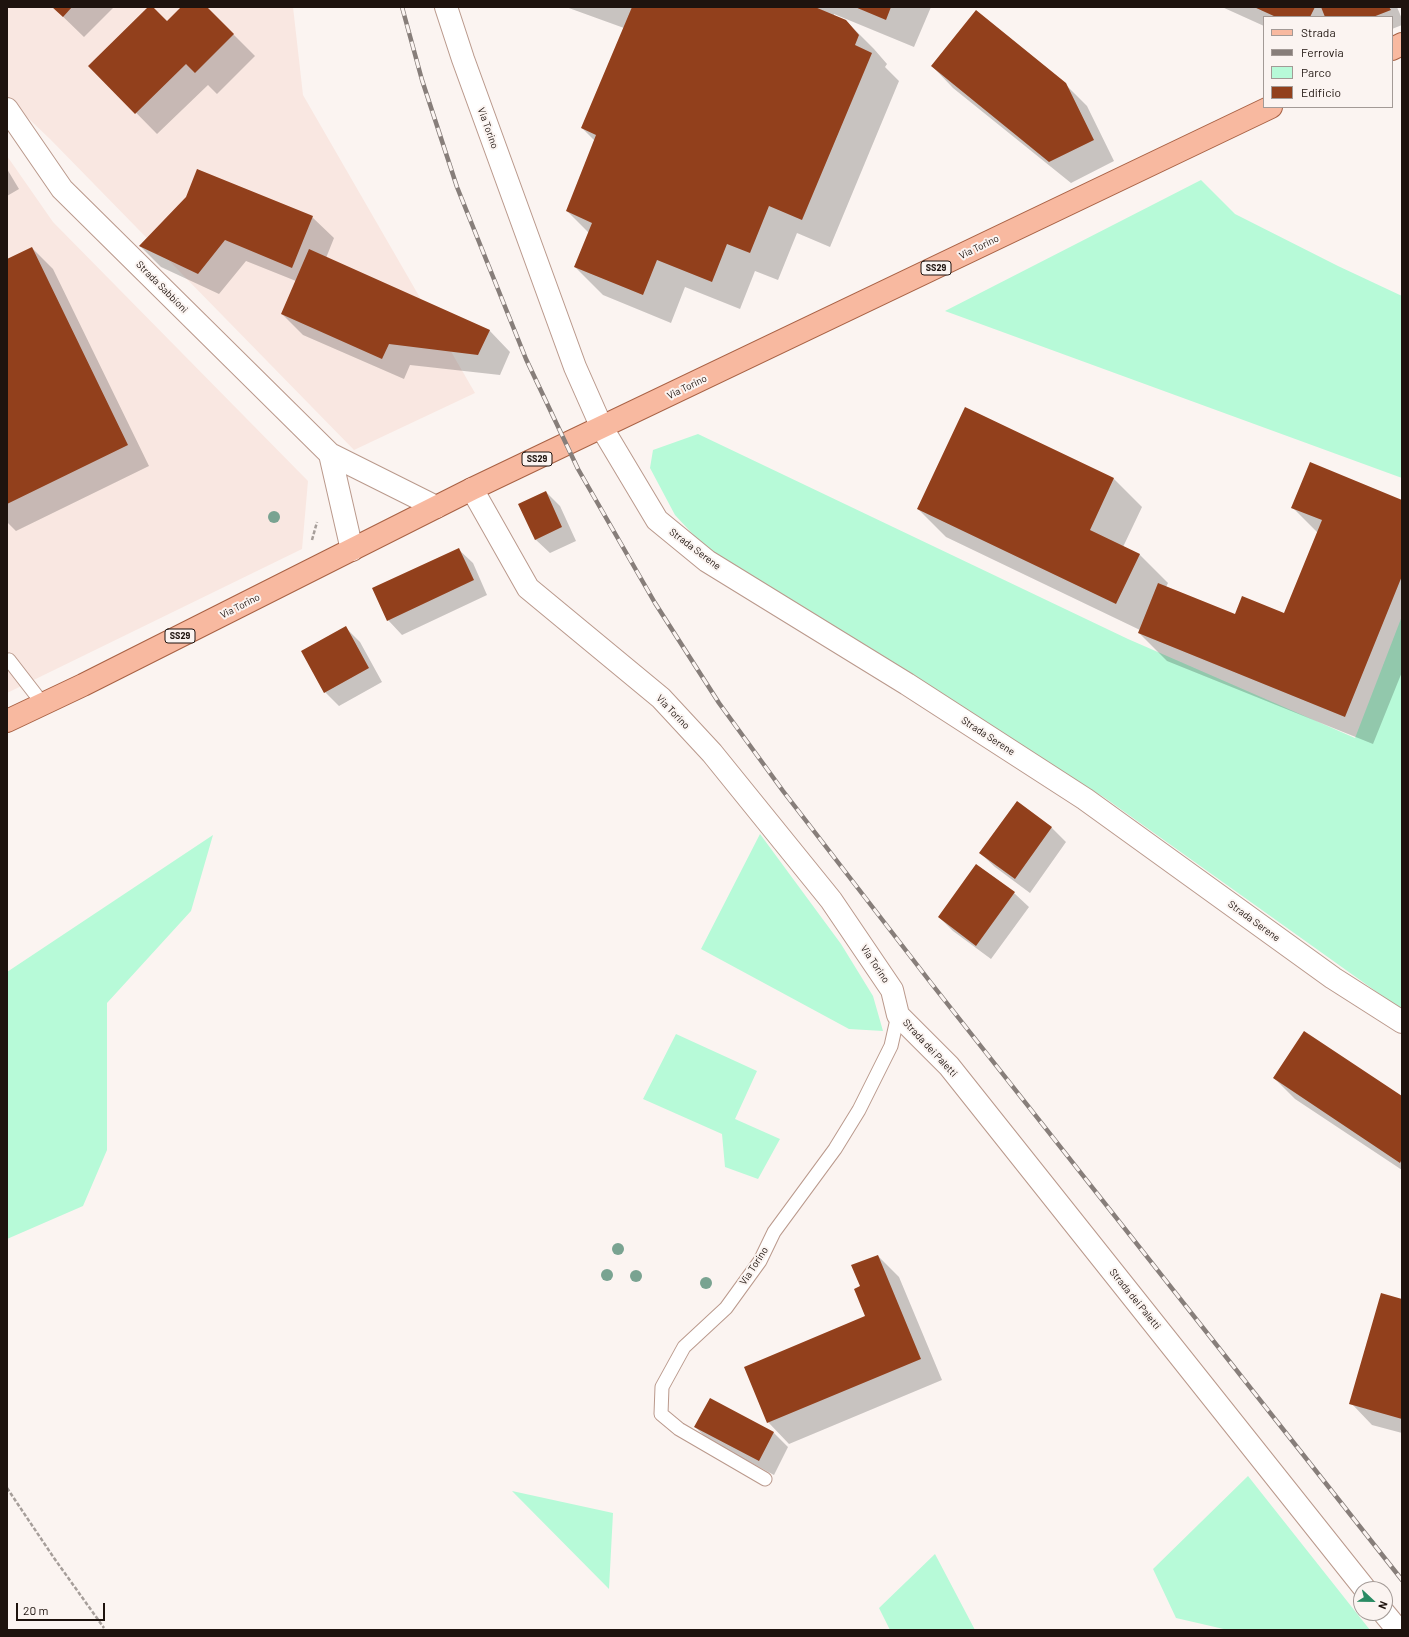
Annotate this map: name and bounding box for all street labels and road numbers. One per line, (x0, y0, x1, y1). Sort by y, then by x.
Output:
street label: Via Torino (475, 106, 501, 150)
street label: Via Torino (957, 232, 1001, 262)
street label: Strada Sabbioni (134, 259, 190, 315)
road number: SS29 (921, 261, 951, 275)
street label: Via Torino (665, 372, 709, 402)
road number: SS29 (522, 452, 552, 466)
street label: Strada Serene (667, 526, 723, 572)
street label: Via Torino (218, 591, 262, 621)
road number: SS29 (165, 629, 195, 643)
street label: Via Torino (654, 692, 692, 732)
street label: Strada Serene (959, 714, 1017, 758)
street label: Strada Serene (1226, 898, 1282, 944)
street label: Via Torino (858, 943, 892, 985)
street label: Strada dei Paletti (900, 1017, 960, 1079)
street label: Via Torino (737, 1245, 771, 1287)
street label: Strada dei Paletti (1107, 1266, 1163, 1332)

